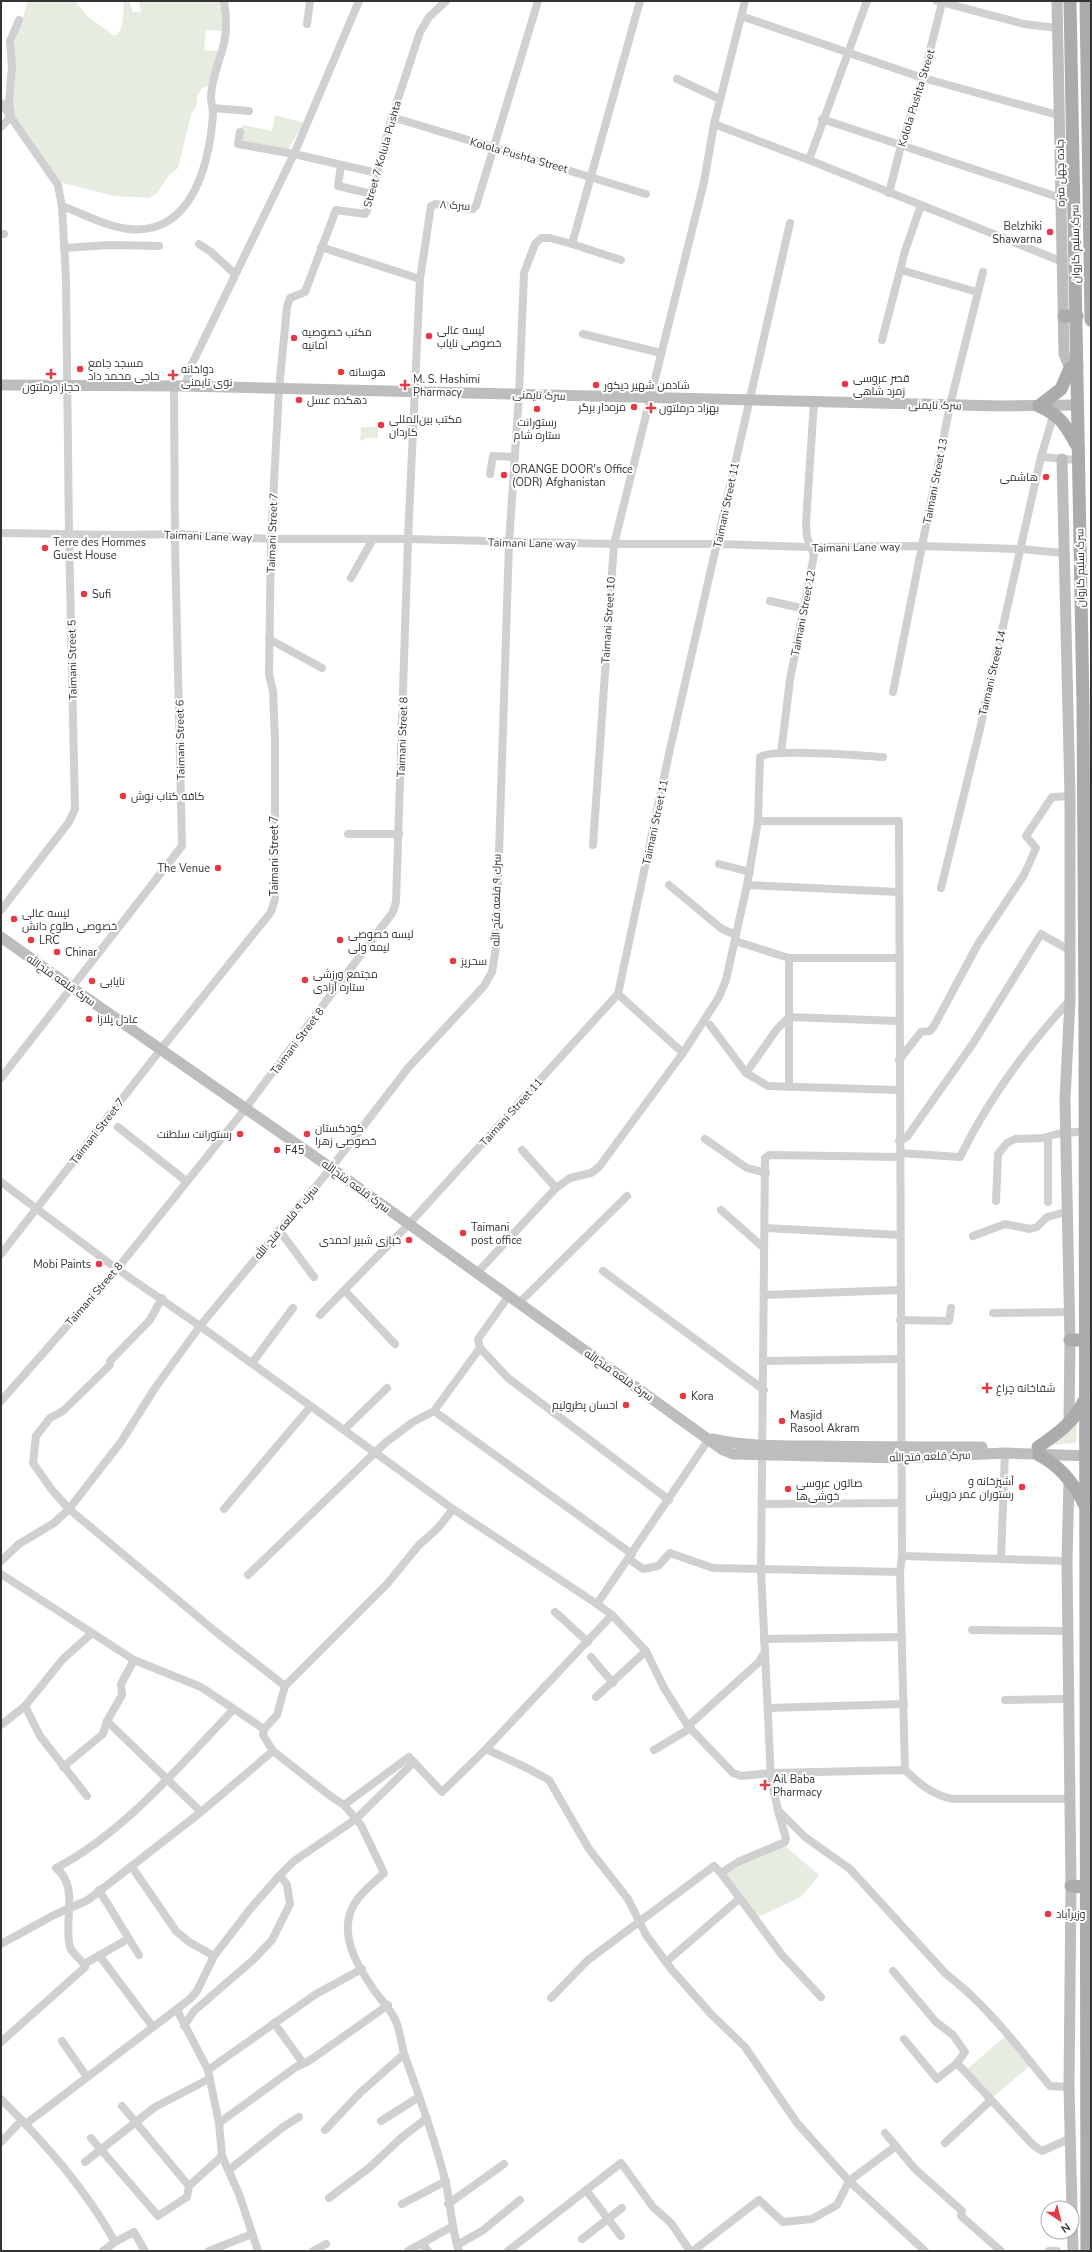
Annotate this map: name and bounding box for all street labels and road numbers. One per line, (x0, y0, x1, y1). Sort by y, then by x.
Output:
street label: Kolola Pushta Street (895, 47, 938, 149)
street label: Street 7 Kolula Pushta (360, 99, 405, 209)
street label: Kolola Pushta Street (468, 134, 570, 177)
street label: جاده چهل متره (1052, 139, 1069, 207)
street label: سرک ۸ (439, 197, 471, 214)
street label: سرک سلیم کاروان (1067, 204, 1084, 283)
street label: سرک تایمنی (512, 387, 566, 404)
street label: سرک تایمنی (908, 398, 962, 413)
street label: Taimani Street 13 (920, 437, 951, 525)
street label: Taimani Street 11 (710, 461, 743, 549)
street label: Taimani Street 7 (264, 493, 281, 573)
street label: Taimani Lane way (164, 527, 253, 546)
street label: سرک سلیم کاروان (1072, 528, 1089, 607)
street label: Taimani Lane way (488, 535, 577, 552)
street label: Taimani Lane way (812, 539, 901, 556)
street label: Taimani Street 12 (788, 569, 819, 657)
street label: Taimani Street 10 (598, 576, 619, 664)
street label: Taimani Street 5 (64, 619, 81, 700)
street label: Taimani Street 14 (975, 629, 1010, 717)
street label: Taimani Street 8 (394, 696, 411, 777)
street label: Taimani Street 6 (172, 699, 189, 780)
street label: Taimani Street 11 (639, 778, 672, 866)
street label: Taimani Street 7 (267, 816, 282, 896)
street label: سرك ٩ قلعه فتح الله (487, 854, 505, 946)
street label: سرک قلعه فتح‌الله (23, 950, 99, 1010)
street label: Taimani Street 8 (267, 1004, 328, 1078)
street label: Taimani Street 11 (477, 1075, 546, 1150)
street label: Taimani Street 7 (67, 1095, 128, 1168)
street label: سرک قلعه فتح‌الله (318, 1156, 394, 1216)
street label: سرك ٩ قلعه فتح الله (250, 1181, 322, 1263)
street label: Taimani Street 8 (62, 1259, 127, 1330)
street label: سرک قلعه فتح‌الله (581, 1345, 657, 1405)
street label: سرک قلعه فتح‌الله (889, 1447, 971, 1465)

